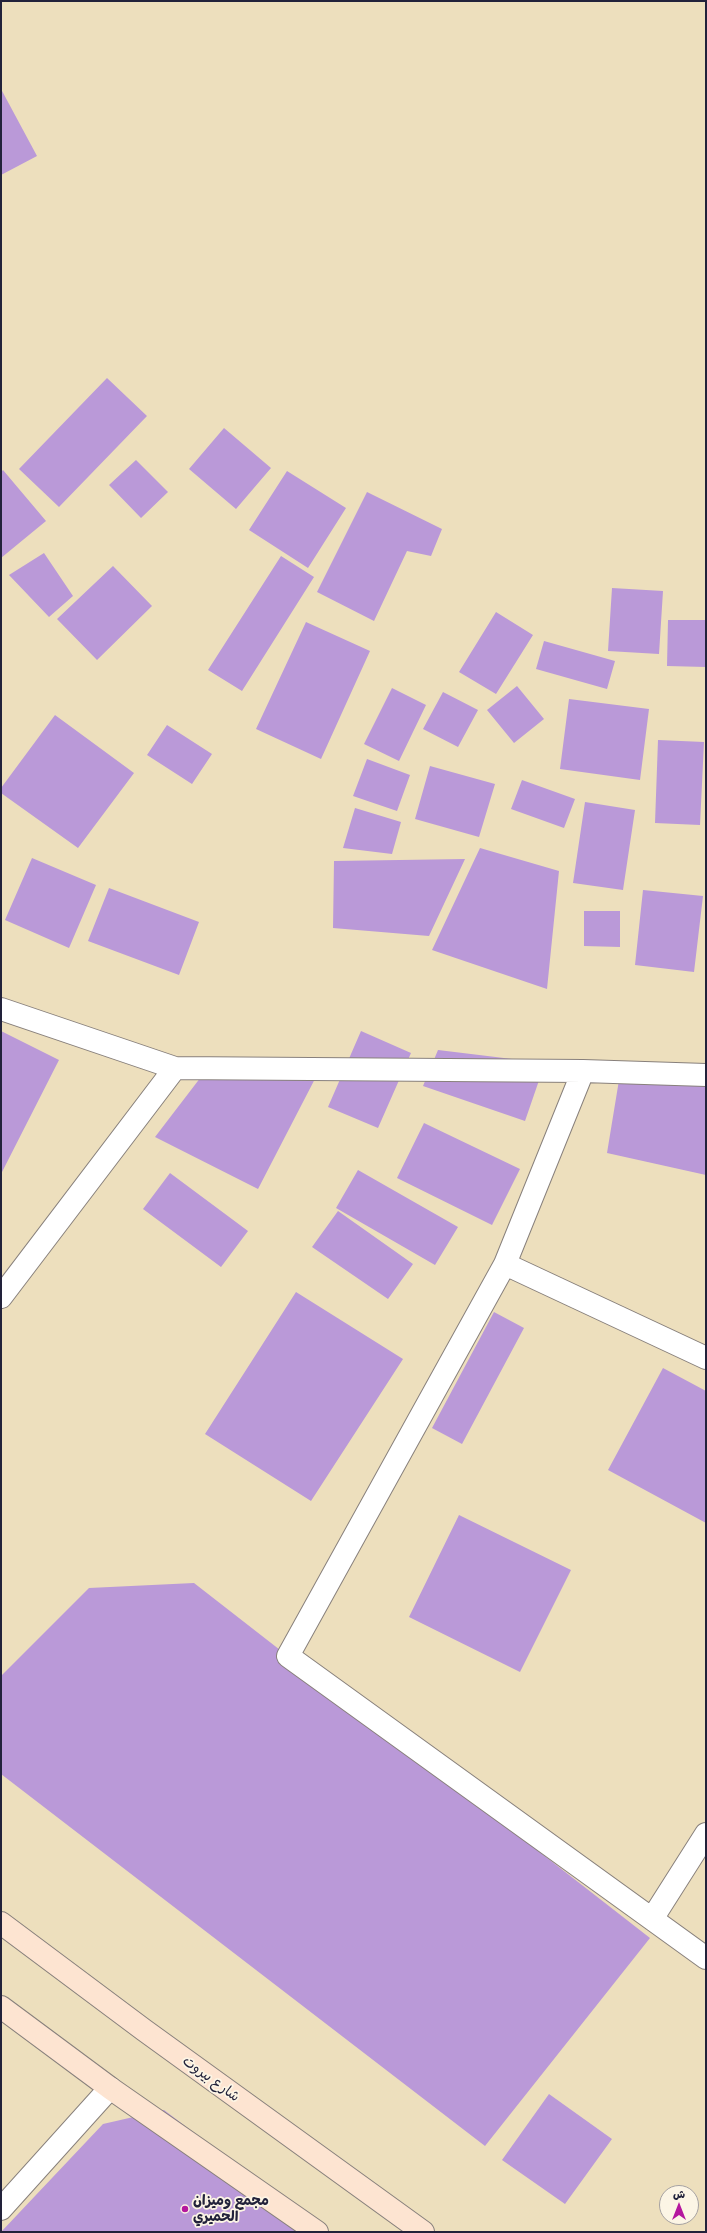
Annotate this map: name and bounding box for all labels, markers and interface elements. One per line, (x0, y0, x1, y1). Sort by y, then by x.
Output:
street label: شارع بيروت (179, 2053, 243, 2105)
north arrow (659, 2185, 699, 2225)
text: ش (673, 2187, 685, 2201)
place label: مجمع وميزان الحميري (193, 2193, 269, 2226)
marker: مجمع وميزان الحميري (180, 2204, 190, 2214)

